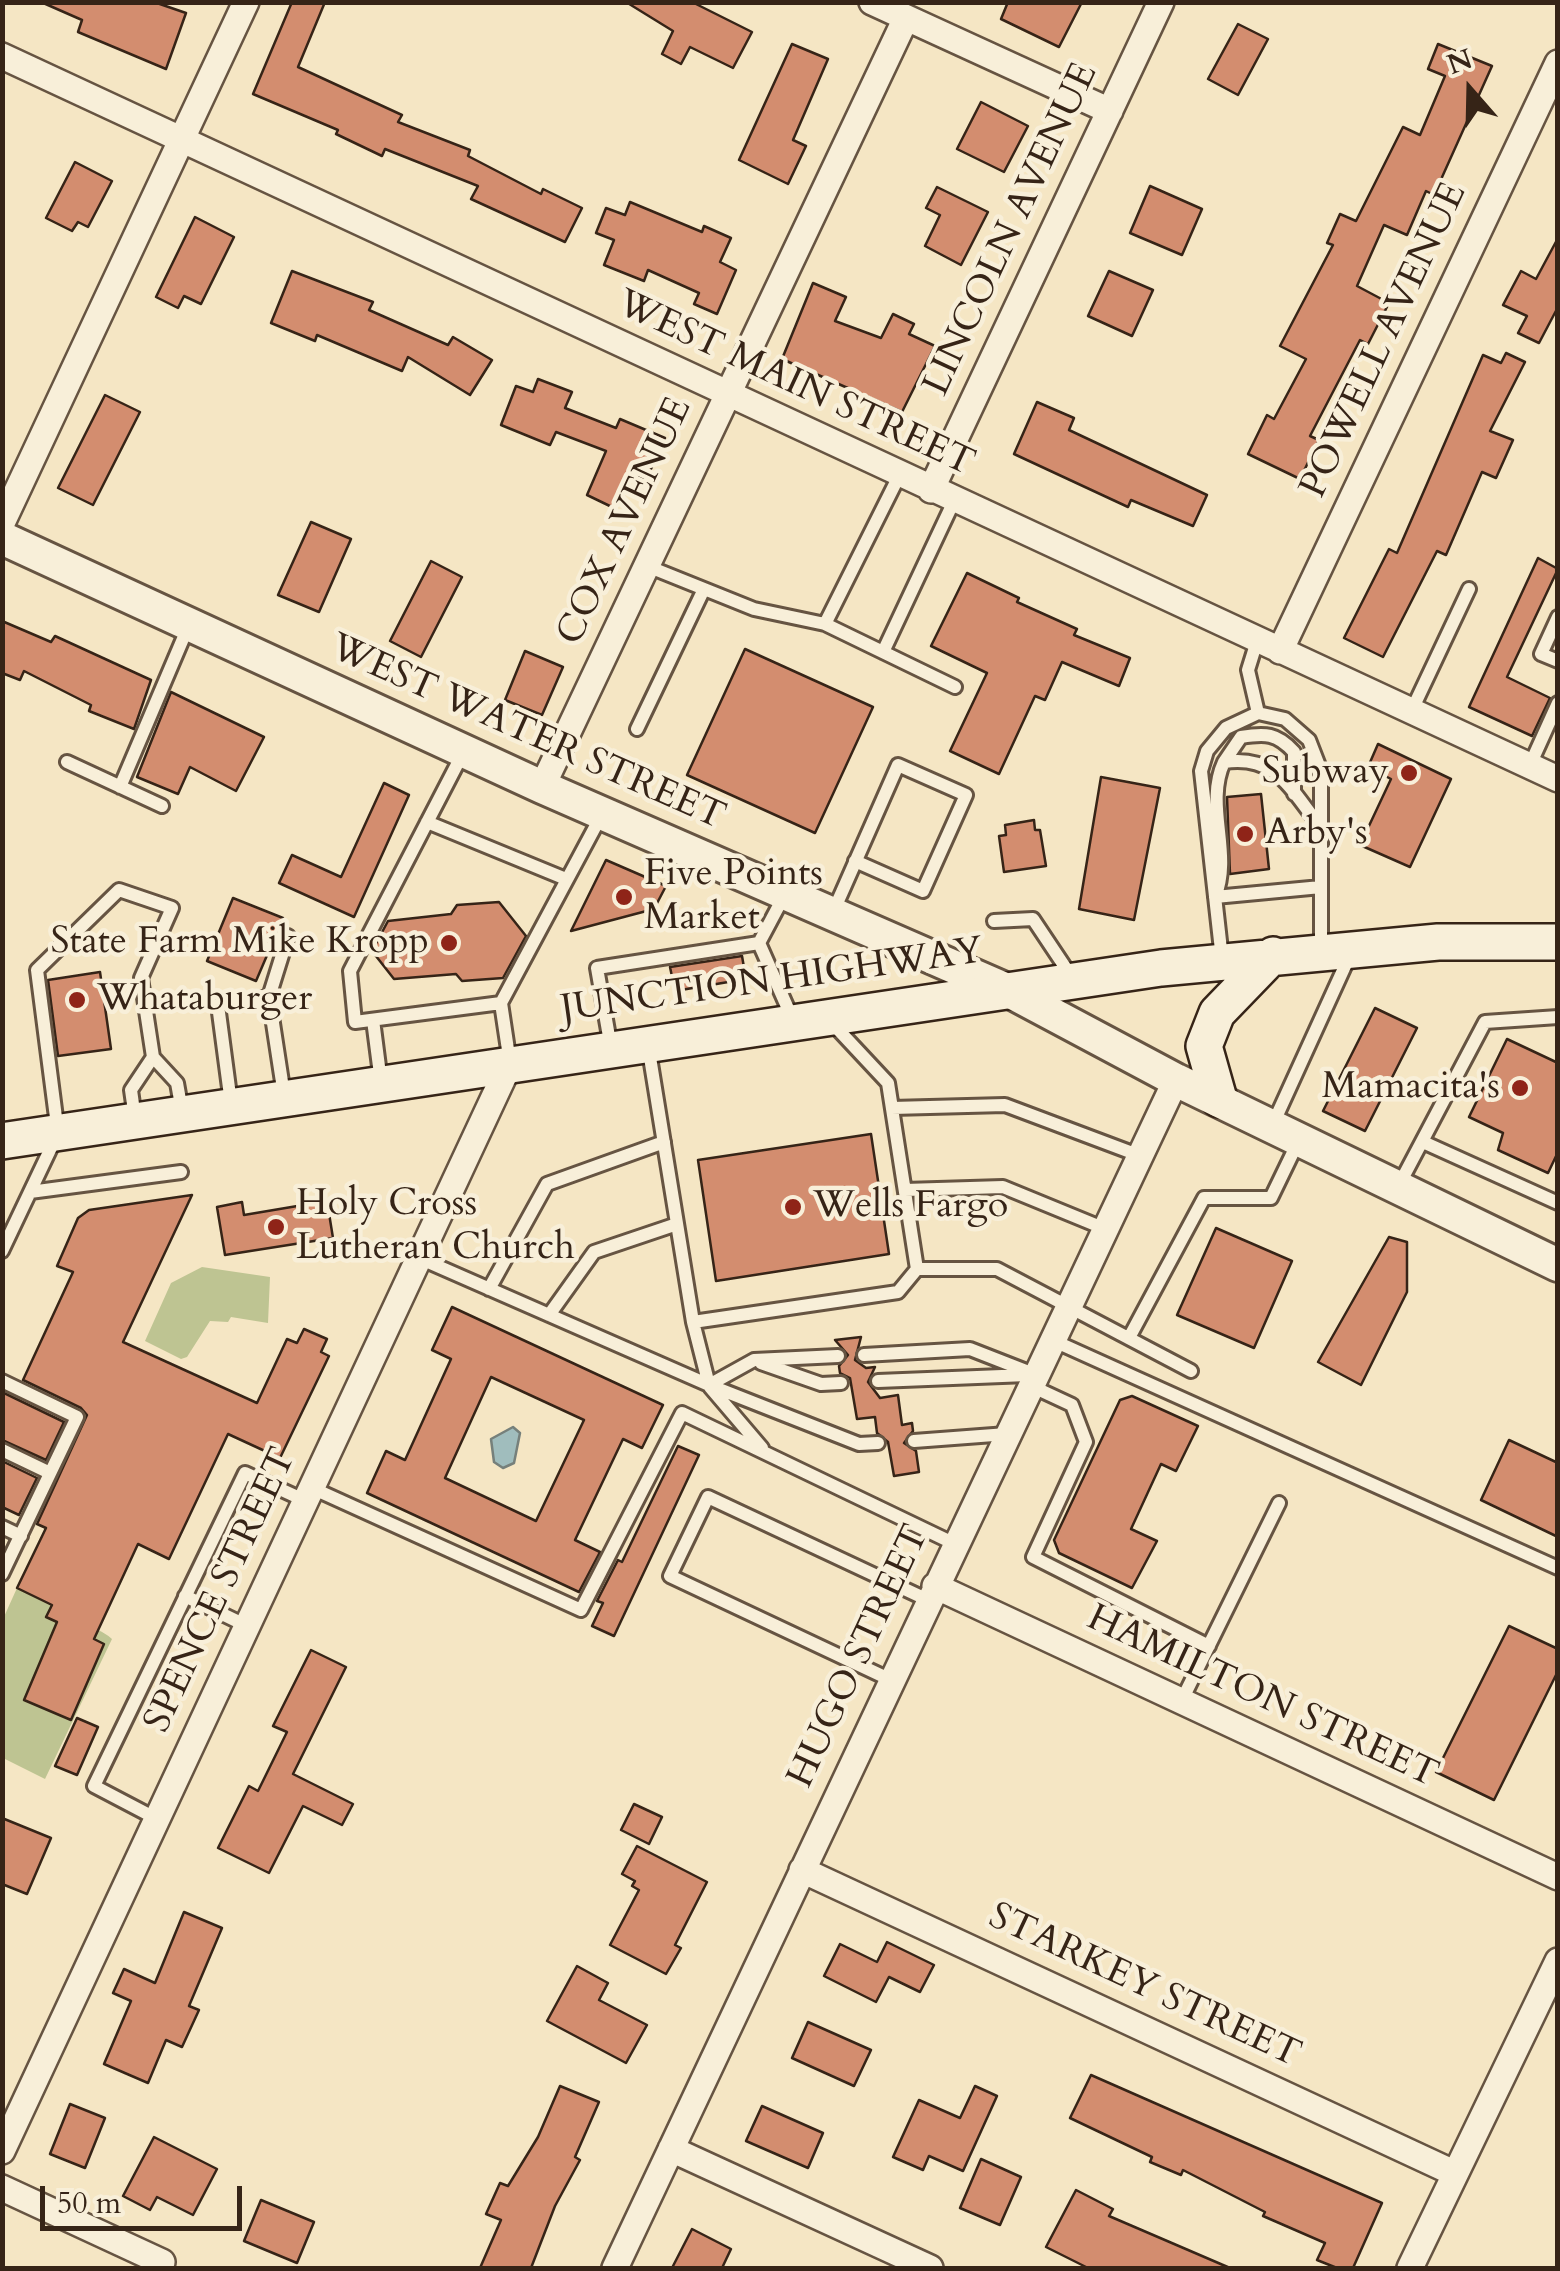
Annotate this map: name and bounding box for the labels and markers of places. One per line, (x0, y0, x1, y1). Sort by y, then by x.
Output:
place label: Subway (1262, 750, 1389, 796)
marker: Subway (1398, 762, 1420, 784)
place label: Arby's (1265, 811, 1368, 857)
marker: Arby's (1234, 823, 1256, 845)
place label: Five Points Market (644, 852, 823, 942)
marker: Five Points Market (613, 886, 635, 908)
place label: State Farm Mike Kropp (50, 920, 429, 966)
marker: State Farm Mike Kropp (438, 932, 460, 954)
place label: Whataburger (97, 977, 312, 1023)
marker: Whataburger (66, 989, 88, 1011)
place label: Mamacita's (1321, 1065, 1500, 1111)
marker: Mamacita's (1509, 1077, 1531, 1099)
place label: Holy Cross Lutheran Church (296, 1182, 575, 1272)
place label: Wells Fargo (813, 1184, 1008, 1230)
marker: Wells Fargo (782, 1196, 804, 1218)
marker: Holy Cross Lutheran Church (265, 1216, 287, 1238)

